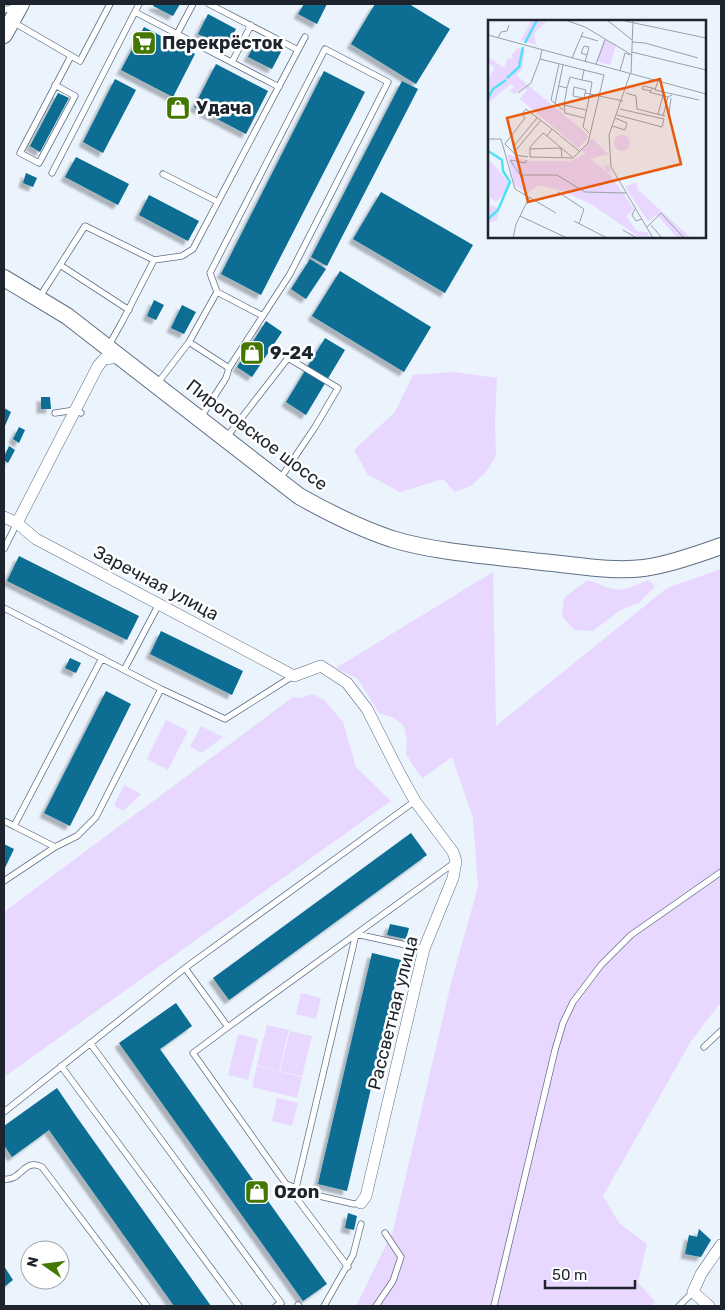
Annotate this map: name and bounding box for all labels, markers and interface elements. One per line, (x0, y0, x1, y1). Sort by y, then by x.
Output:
inset map (488, 20, 705, 238)
supermarket icon: Перекрёсток (131, 30, 157, 56)
place label: Перекрёсток (162, 32, 284, 54)
shop icon: Удача (165, 95, 191, 121)
place label: Удача (196, 97, 252, 119)
shop icon: 9-24 (239, 340, 265, 366)
place label: 9-24 (270, 342, 313, 364)
street label: Пироговское шоссе (182, 375, 332, 495)
street label: Заречная улица (90, 541, 222, 625)
street label: Рассветная улица (363, 934, 423, 1092)
shop icon: Ozon (244, 1179, 270, 1205)
place label: Ozon (274, 1181, 319, 1203)
north arrow (20, 1240, 70, 1290)
text: N (23, 1255, 42, 1269)
scale bar (545, 1258, 635, 1290)
text: 50 m (552, 1266, 587, 1284)

